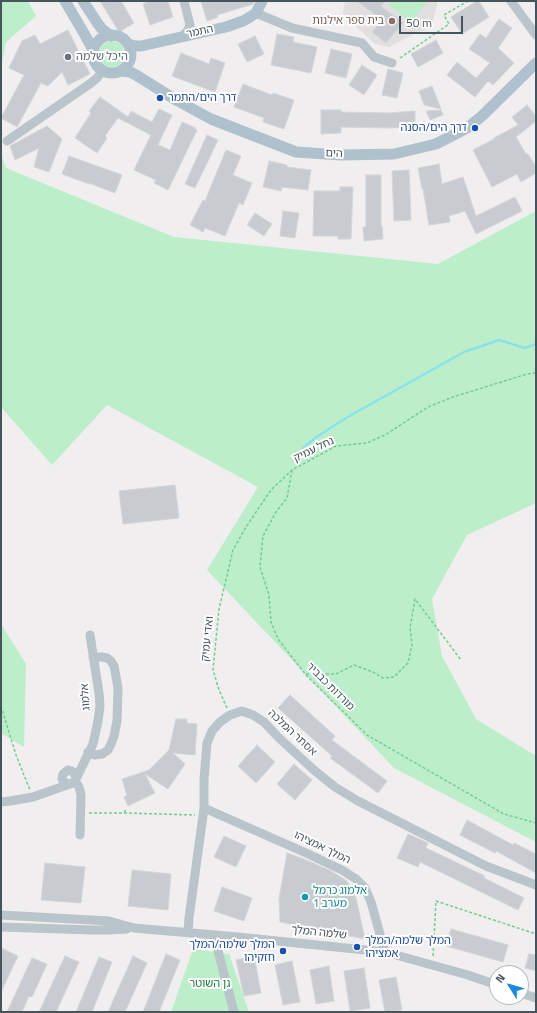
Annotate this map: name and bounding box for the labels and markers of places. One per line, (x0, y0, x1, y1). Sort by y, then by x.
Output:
place label: בית ספר אילנות (312, 14, 384, 28)
marker: בית ספר אילנות (387, 16, 397, 26)
place label: היכל שלמה (76, 50, 128, 64)
marker: היכל שלמה (63, 52, 73, 62)
place label: דרך הים/התמר (168, 91, 237, 105)
marker: דרך הים/התמר (155, 93, 165, 103)
place label: דרך הים/הסנה (401, 121, 467, 135)
marker: דרך הים/הסנה (470, 123, 480, 133)
place label: אלמוג כרמל מערב 1 (313, 884, 367, 910)
marker: אלמוג כרמל מערב 1 (300, 892, 310, 902)
place label: המלך שלמה/המלך אמציהו (365, 934, 451, 960)
place label: המלך שלמה/המלך חזקיהו (189, 938, 275, 964)
marker: המלך שלמה/המלך אמציהו (352, 942, 362, 952)
marker: המלך שלמה/המלך חזקיהו (278, 946, 288, 956)

